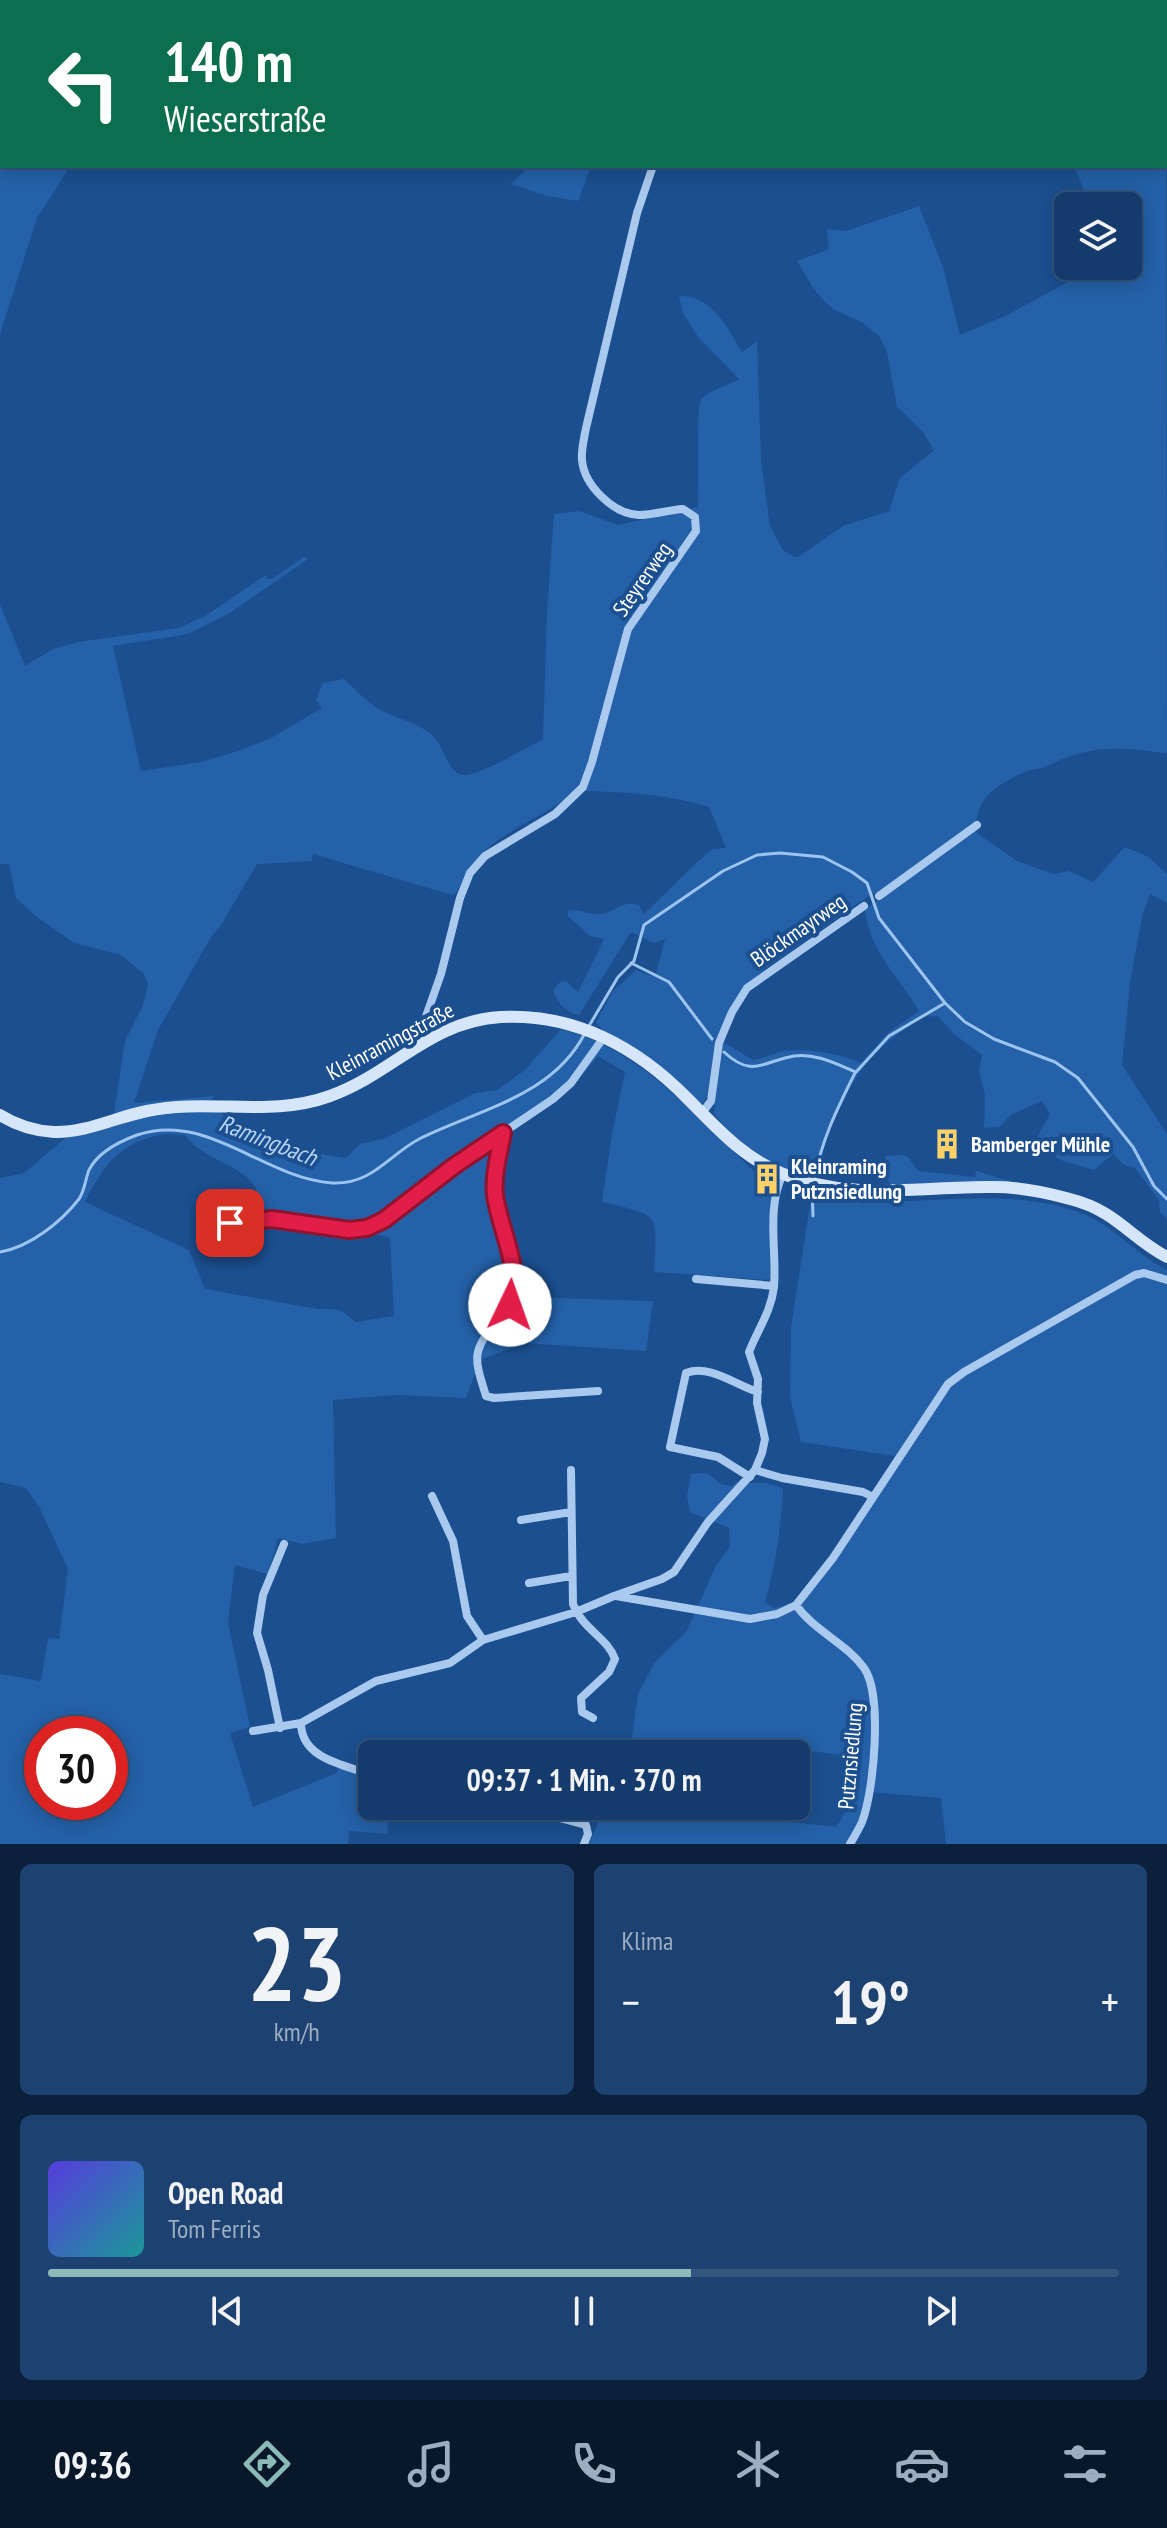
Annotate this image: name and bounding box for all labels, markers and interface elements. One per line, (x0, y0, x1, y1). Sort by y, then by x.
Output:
text: 140 m (164, 25, 293, 97)
icon: left (32, 32, 136, 136)
text: Wieserstraße (164, 95, 327, 142)
map controls (1054, 192, 1142, 280)
button: layers (1054, 192, 1142, 280)
street label: Steyrerweg (606, 536, 678, 622)
street label: Blöckmayrweg (745, 887, 851, 973)
street label: Kleinramingstraße (321, 996, 459, 1086)
water label: Ramingbach (215, 1107, 322, 1173)
building icon: Bamberger Mühle (930, 1127, 964, 1161)
place label: Bamberger Mühle (971, 1130, 1110, 1158)
place label: Kleinraming Putznsiedlung (791, 1152, 902, 1205)
building icon: Kleinraming Putznsiedlung (750, 1162, 784, 1196)
pin (196, 1189, 264, 1257)
icon: arrive (208, 1201, 252, 1245)
position arrow (468, 1263, 552, 1347)
street label: Putznsiedlung (831, 1701, 869, 1811)
speed limit sign: 30 (24, 1716, 128, 1820)
text: 09:37 · 1 Min. · 370 m (466, 1760, 702, 1799)
text: 23 (247, 1895, 346, 2030)
text: Klima (622, 1924, 673, 1957)
text: 19° (831, 1963, 910, 2041)
text: − (622, 1973, 640, 2030)
text: + (1101, 1973, 1119, 2030)
text: km/h (274, 2015, 320, 2048)
text: Open Road (168, 2173, 283, 2212)
text: Tom Ferris (168, 2212, 261, 2245)
icon: previous (205, 2289, 249, 2333)
icon: pause (562, 2289, 606, 2333)
icon: next (919, 2289, 963, 2333)
icon: directions (239, 2436, 295, 2492)
icon: music (403, 2436, 459, 2492)
icon: phone (566, 2436, 622, 2492)
icon: climate (730, 2436, 786, 2492)
icon: car (894, 2436, 950, 2492)
icon: filters (1057, 2436, 1113, 2492)
text: 09:36 (54, 2441, 132, 2488)

